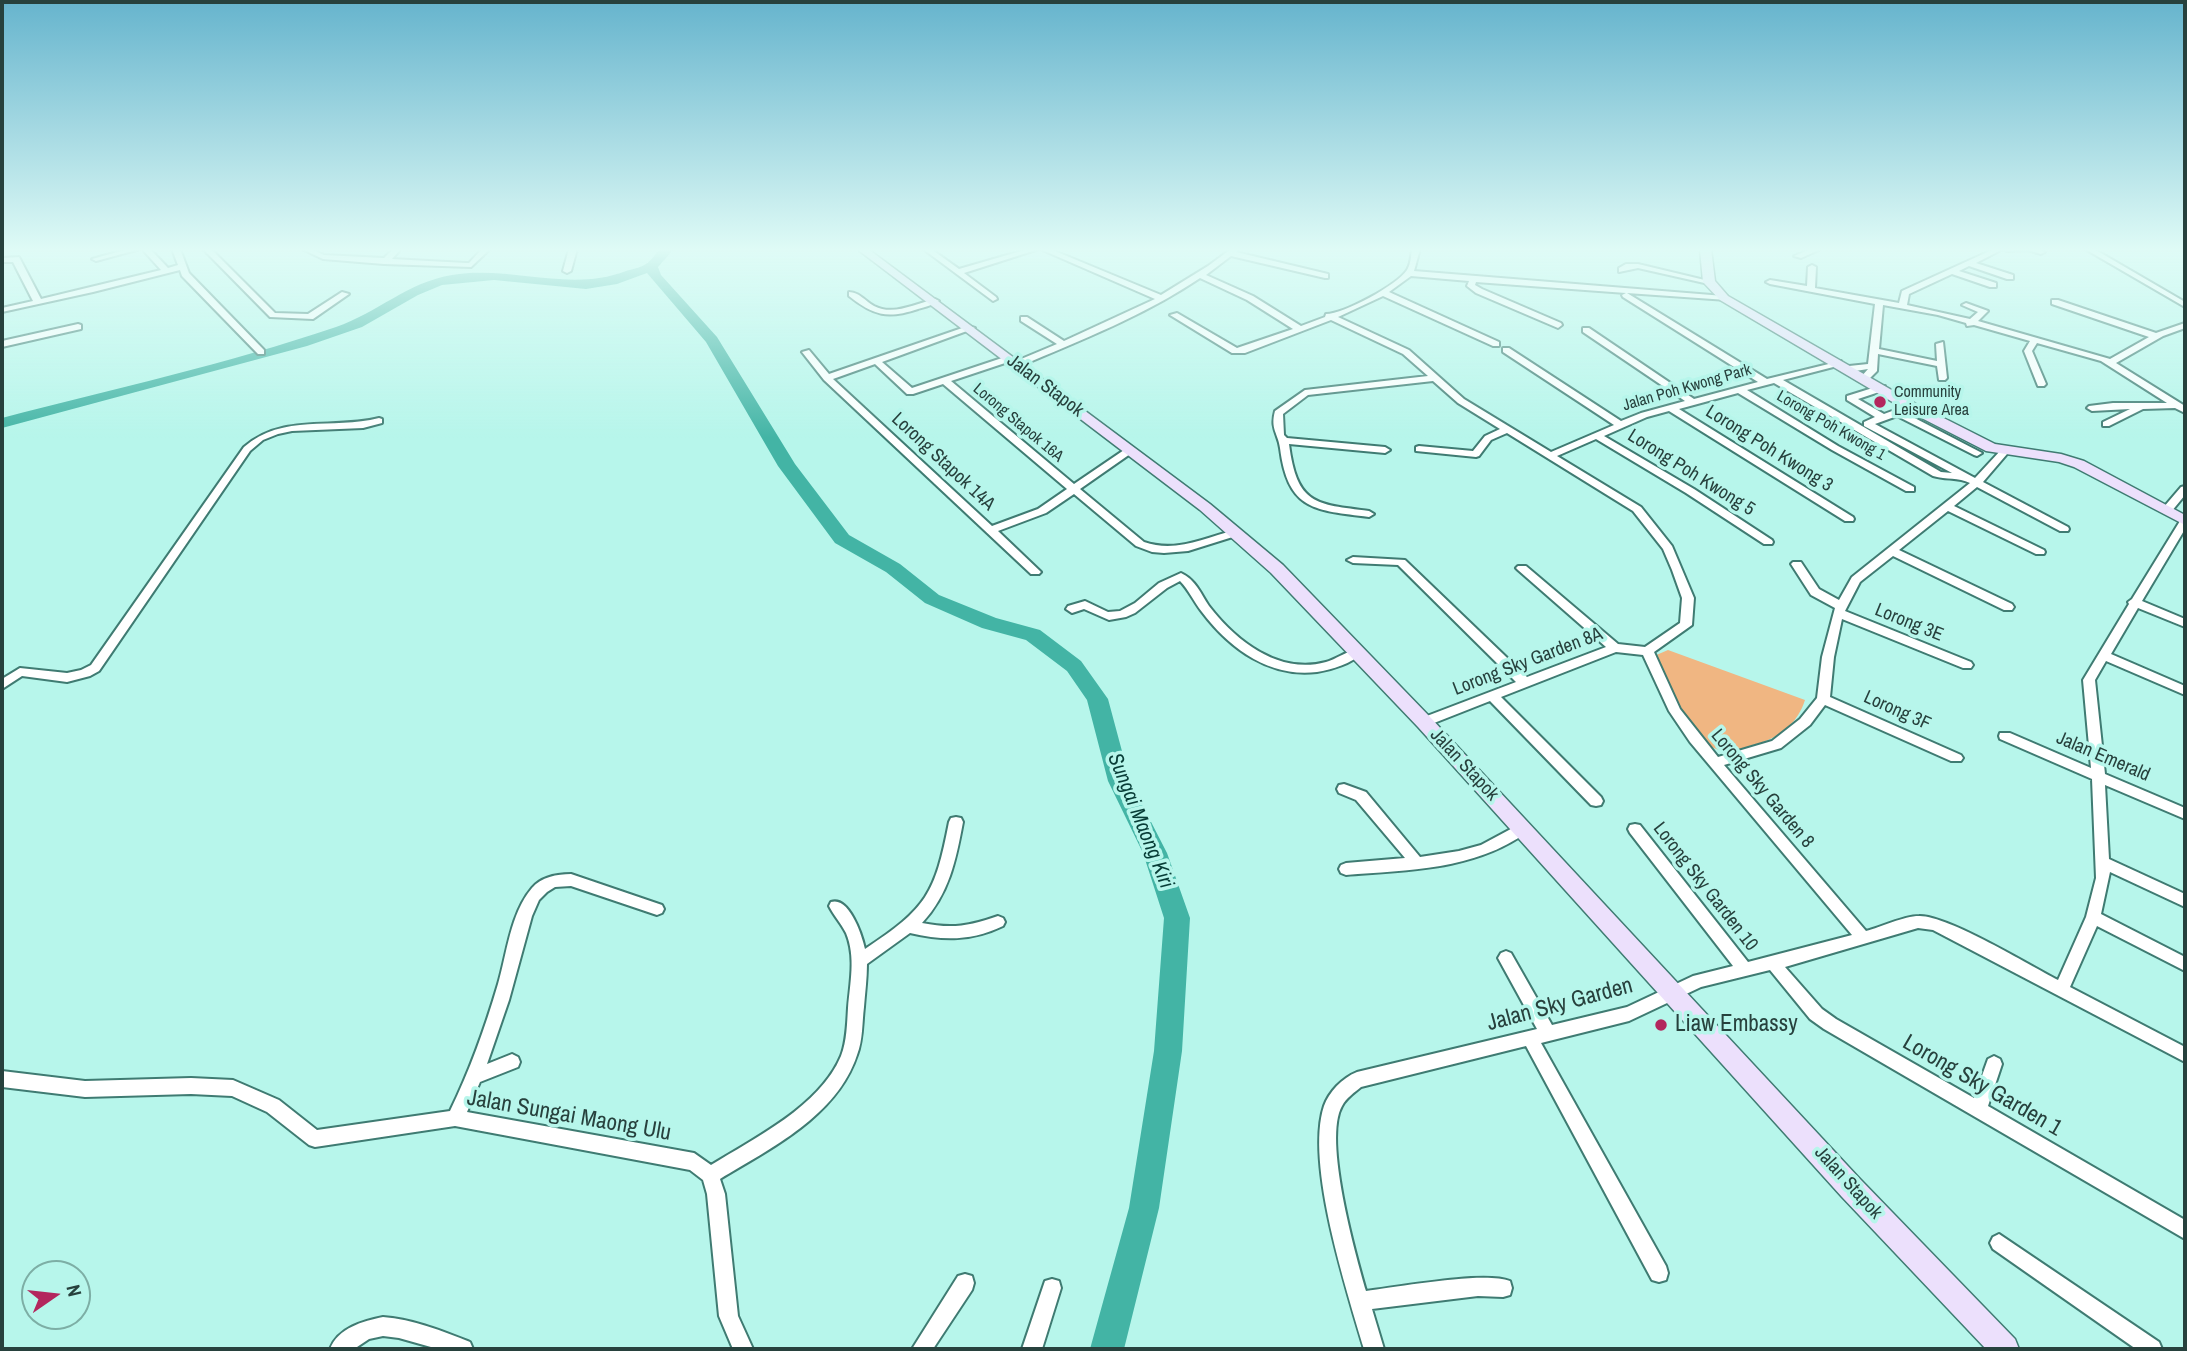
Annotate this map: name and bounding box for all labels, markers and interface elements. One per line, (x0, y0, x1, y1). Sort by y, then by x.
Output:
street label: Jalan Stapok (1002, 350, 1088, 422)
street label: Jalan Poh Kwong Park (1621, 360, 1753, 416)
street label: Lorong Stapok 16A (969, 380, 1067, 466)
place label: Community Leisure Area (1894, 383, 1969, 421)
street label: Lorong Poh Kwong 1 (1773, 387, 1889, 465)
marker: Community Leisure Area (1872, 394, 1888, 410)
street label: Lorong Poh Kwong 3 (1701, 401, 1837, 497)
street label: Lorong Stapok 14A (886, 408, 1000, 516)
street label: Lorong Poh Kwong 5 (1623, 425, 1759, 521)
street label: Lorong 3E (1871, 599, 1947, 647)
street label: Lorong Sky Garden 8A (1450, 623, 1606, 701)
street label: Lorong 3F (1860, 686, 1934, 736)
street label: Jalan Stapok (1425, 724, 1503, 806)
street label: Lorong Sky Garden 8 (1706, 725, 1818, 853)
street label: Jalan Emerald (2053, 727, 2153, 787)
water label: Sungai Maong Kiri (1101, 750, 1179, 892)
street label: Lorong Sky Garden 10 (1648, 818, 1762, 956)
street label: Jalan Sky Garden (1484, 972, 1636, 1038)
place label: Liaw Embassy (1675, 1011, 1798, 1039)
marker: Liaw Embassy (1653, 1017, 1669, 1033)
street label: Lorong Sky Garden 1 (1897, 1029, 2067, 1143)
street label: Jalan Sungai Maong Ulu (465, 1084, 673, 1148)
street label: Jalan Stapok (1809, 1142, 1887, 1224)
north arrow (21, 1260, 91, 1330)
text: N (60, 1282, 88, 1299)

